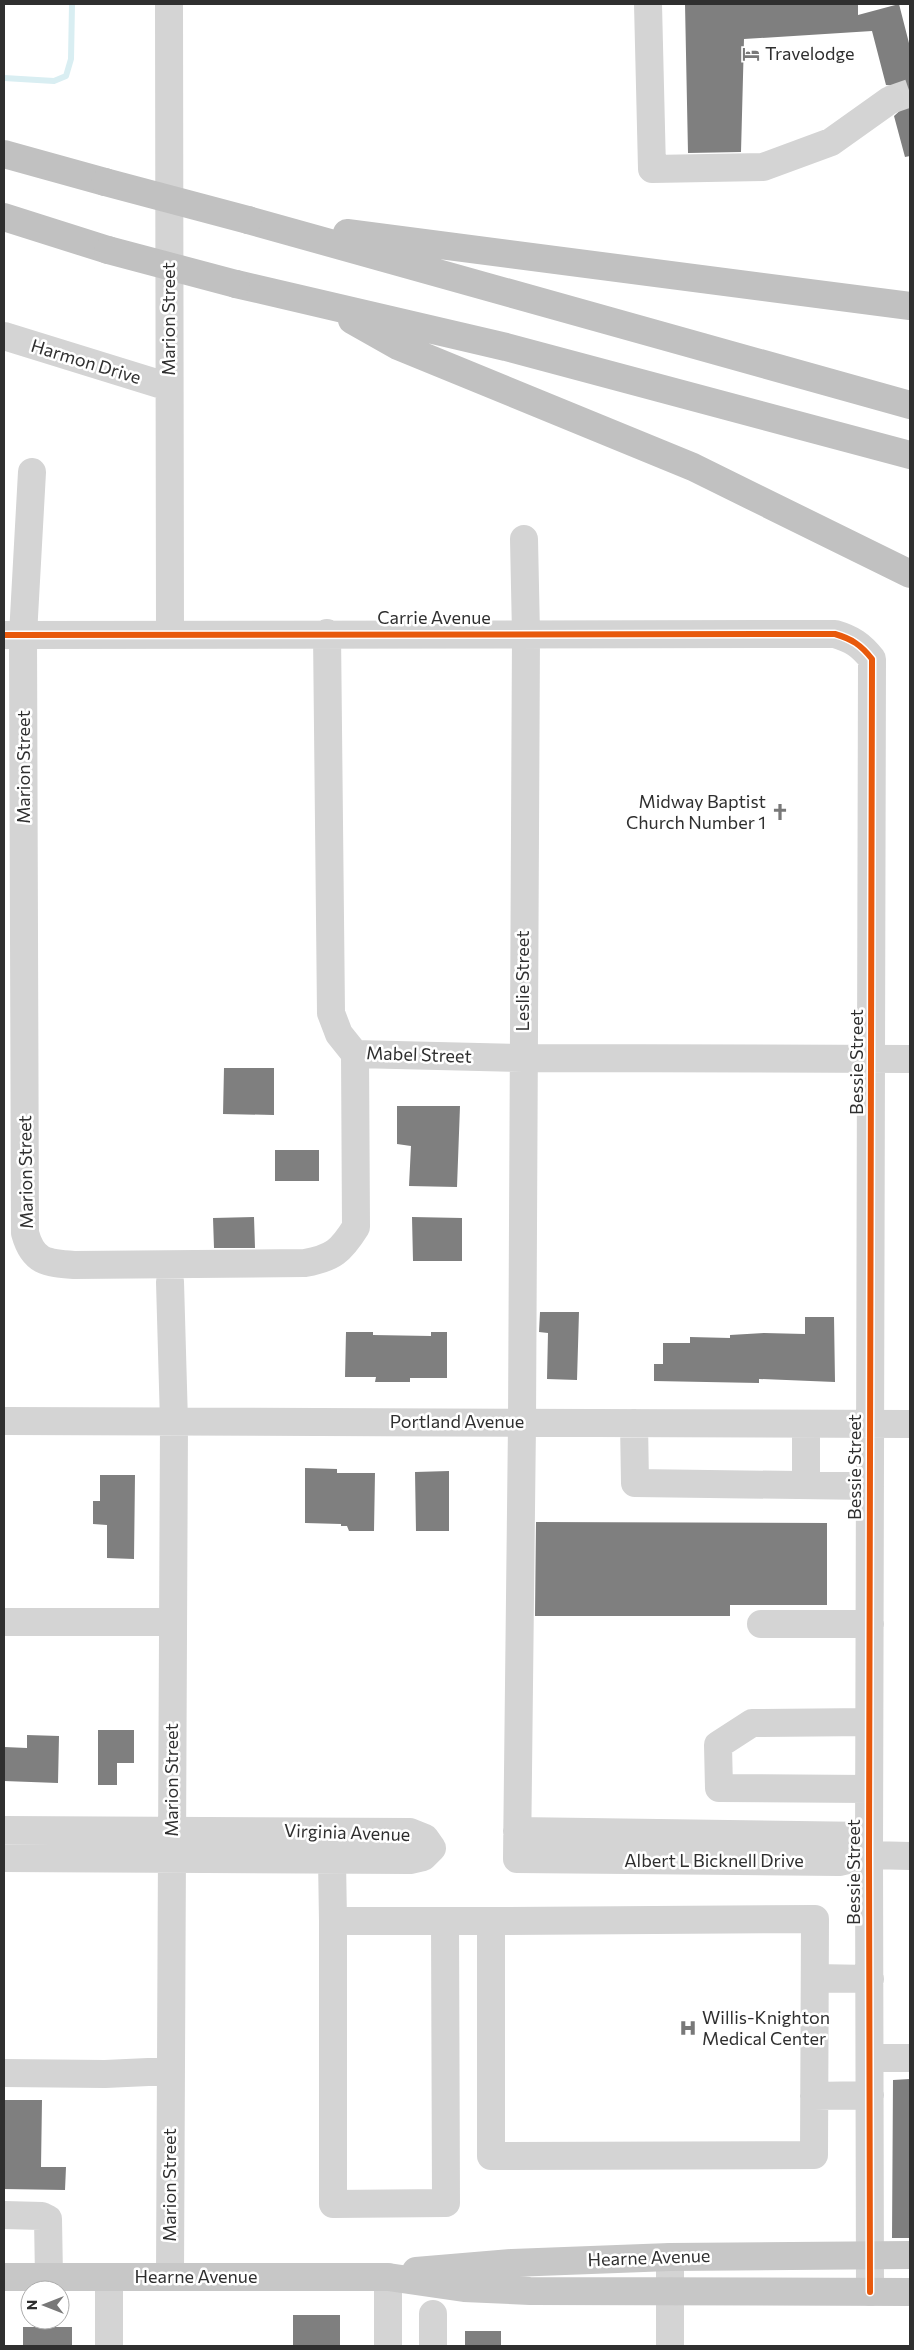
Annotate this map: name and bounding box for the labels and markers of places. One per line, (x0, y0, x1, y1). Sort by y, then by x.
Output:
place label: Travelodge (765, 42, 854, 64)
hotel icon: Travelodge (741, 44, 761, 64)
place label: Midway Baptist Church Number 1 (626, 790, 766, 833)
church icon: Midway Baptist Church Number 1 (770, 802, 790, 822)
place label: Willis-Knighton Medical Center (702, 2006, 830, 2049)
hospital icon: Willis-Knighton Medical Center (678, 2018, 698, 2038)

